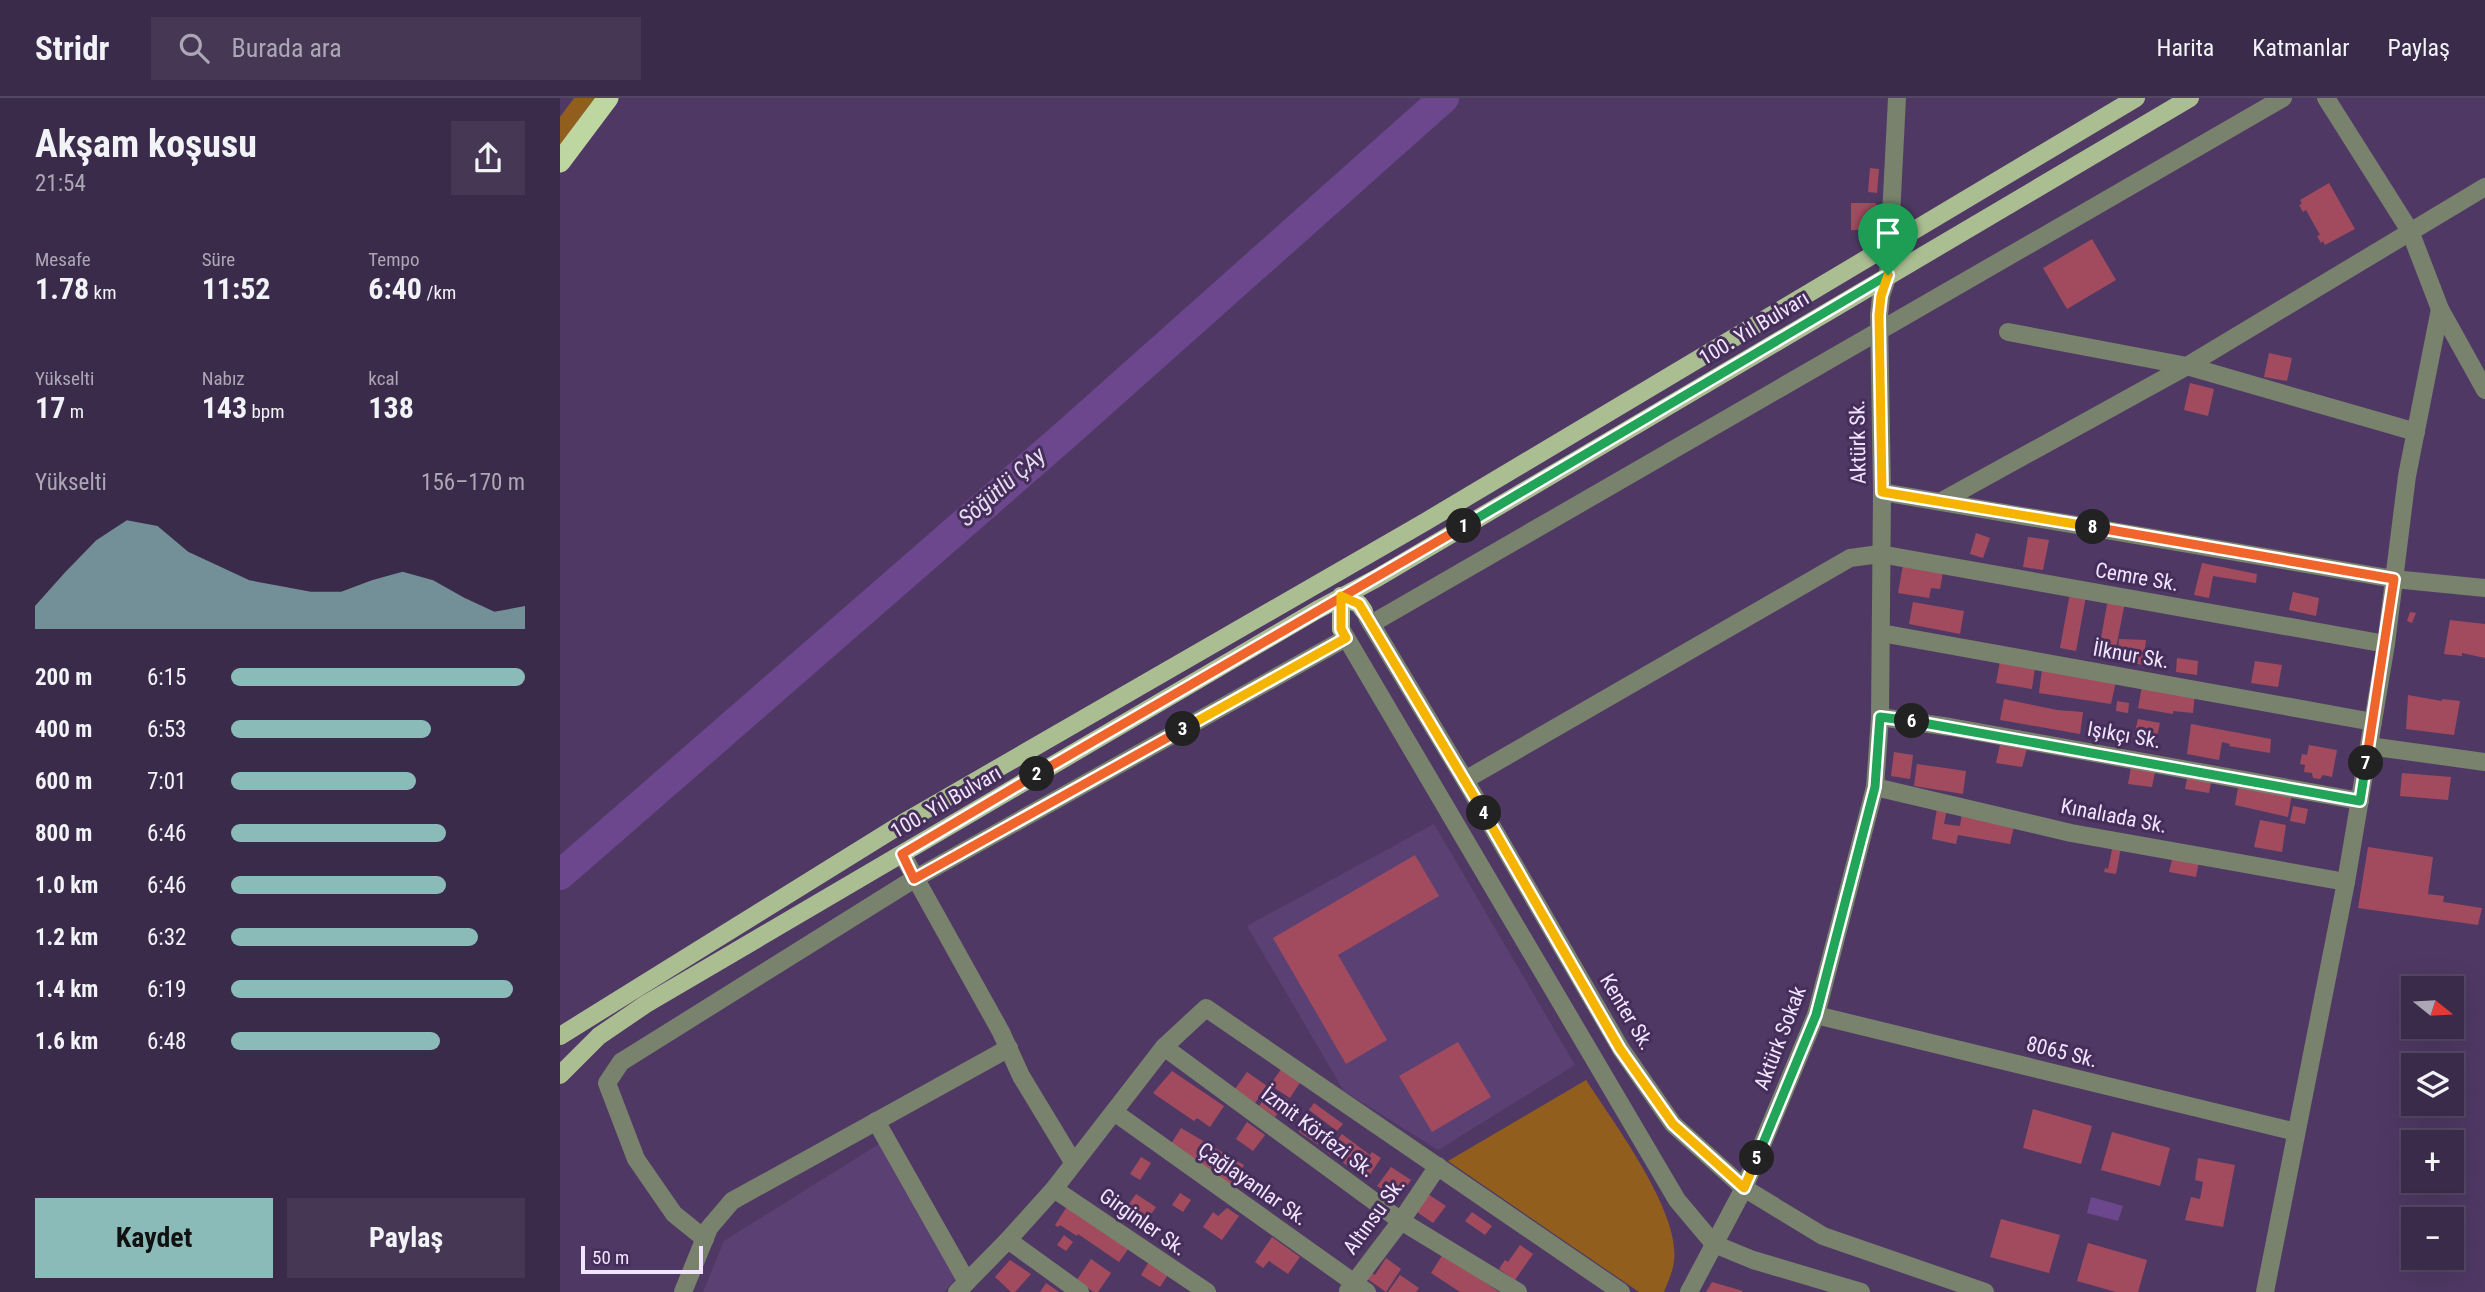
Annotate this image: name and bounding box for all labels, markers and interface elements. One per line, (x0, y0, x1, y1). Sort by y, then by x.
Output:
search box (151, 17, 641, 80)
text: Stridr (35, 29, 109, 68)
icon: search (175, 29, 213, 67)
text: Burada ara (231, 33, 342, 63)
text: Harita (2157, 34, 2214, 62)
text: Katmanlar (2252, 34, 2350, 62)
text: Paylaş (2388, 34, 2450, 62)
button: share (451, 121, 525, 195)
text: Akşam koşusu (35, 122, 257, 166)
text: 21:54 (35, 170, 86, 197)
pin (1858, 203, 1918, 275)
icon: arrive (1869, 214, 1907, 252)
text: Mesafe (35, 248, 91, 271)
text: Süre (202, 248, 235, 271)
text: Tempo (368, 248, 419, 271)
text: 1.78 (35, 271, 89, 306)
text: 11:52 (202, 271, 271, 306)
text: 6:40 (368, 271, 422, 306)
text: km (89, 281, 116, 304)
text: /km (422, 281, 456, 304)
street label: 100. Yıl Bulvarı (1695, 286, 1813, 370)
text: Yükselti (35, 367, 94, 390)
text: Nabız (202, 367, 245, 390)
text: kcal (368, 367, 399, 390)
text: 17 (35, 390, 65, 425)
text: 143 (202, 390, 247, 425)
text: 138 (368, 390, 414, 425)
text: m (65, 400, 84, 423)
text: bpm (247, 400, 285, 423)
street label: Aktürk Sk. (1845, 400, 1871, 484)
water label: Söğütlü ÇAy (953, 441, 1052, 532)
text: Yükselti (35, 469, 107, 496)
text: 156–170 m (421, 469, 525, 496)
pin: 1 (1446, 508, 1482, 544)
pin: 8 (2076, 510, 2110, 544)
text: 1 (1459, 514, 1468, 537)
text: 8 (2088, 515, 2097, 538)
street label: Cemre Sk. (2093, 558, 2181, 596)
street label: İlknur Sk. (2091, 636, 2171, 674)
text: 200 m (35, 664, 92, 691)
text: 6:15 (147, 664, 186, 691)
pin: 6 (1894, 704, 1930, 738)
text: 6 (1907, 709, 1916, 732)
pin: 3 (1166, 712, 1200, 746)
text: 400 m (35, 716, 92, 743)
text: 6:53 (147, 716, 186, 743)
text: 3 (1178, 717, 1187, 740)
street label: Işıkçı Sk. (2085, 717, 2163, 753)
pin: 7 (2348, 746, 2384, 780)
text: 7 (2361, 751, 2370, 774)
pin: 2 (1020, 756, 1054, 792)
street label: 100. Yıl Bulvarı (886, 761, 1006, 843)
text: 2 (1032, 762, 1041, 785)
text: 600 m (35, 768, 92, 795)
text: 7:01 (147, 768, 186, 795)
street label: Kınalıada Sk. (2059, 794, 2169, 838)
pin: 4 (1466, 796, 1502, 830)
text: 4 (1479, 801, 1488, 824)
text: 800 m (35, 820, 92, 847)
text: 6:46 (147, 820, 186, 847)
text: 1.0 km (35, 872, 98, 899)
text: 6:46 (147, 872, 186, 899)
text: 1.2 km (35, 924, 98, 951)
text: 6:32 (147, 924, 186, 951)
street label: Kenter Sk. (1595, 970, 1659, 1054)
text: 1.4 km (35, 976, 98, 1003)
text: 6:19 (147, 976, 186, 1003)
north arrow (2401, 976, 2464, 1040)
map controls (2401, 976, 2464, 1270)
street label: Aktürk Sokak (1749, 982, 1811, 1093)
text: 1.6 km (35, 1028, 98, 1055)
text: 6:48 (147, 1028, 186, 1055)
street label: 8065 Sk. (2024, 1032, 2100, 1072)
button: layers (2401, 1053, 2464, 1116)
street label: İzmit Körfezi Sk. (1257, 1082, 1379, 1182)
button: + (2401, 1130, 2464, 1193)
street label: Çağlayanlar Sk. (1194, 1138, 1312, 1230)
pin: 5 (1740, 1140, 1774, 1176)
text: 5 (1752, 1146, 1761, 1169)
street label: Altınsu Sk. (1338, 1173, 1410, 1259)
street label: Girginler Sk. (1095, 1183, 1191, 1261)
button: Kaydet (35, 1198, 273, 1278)
button: Paylaş (287, 1198, 525, 1278)
button: − (2401, 1207, 2464, 1270)
scale bar (581, 1243, 704, 1275)
text: 50 m (592, 1246, 629, 1269)

